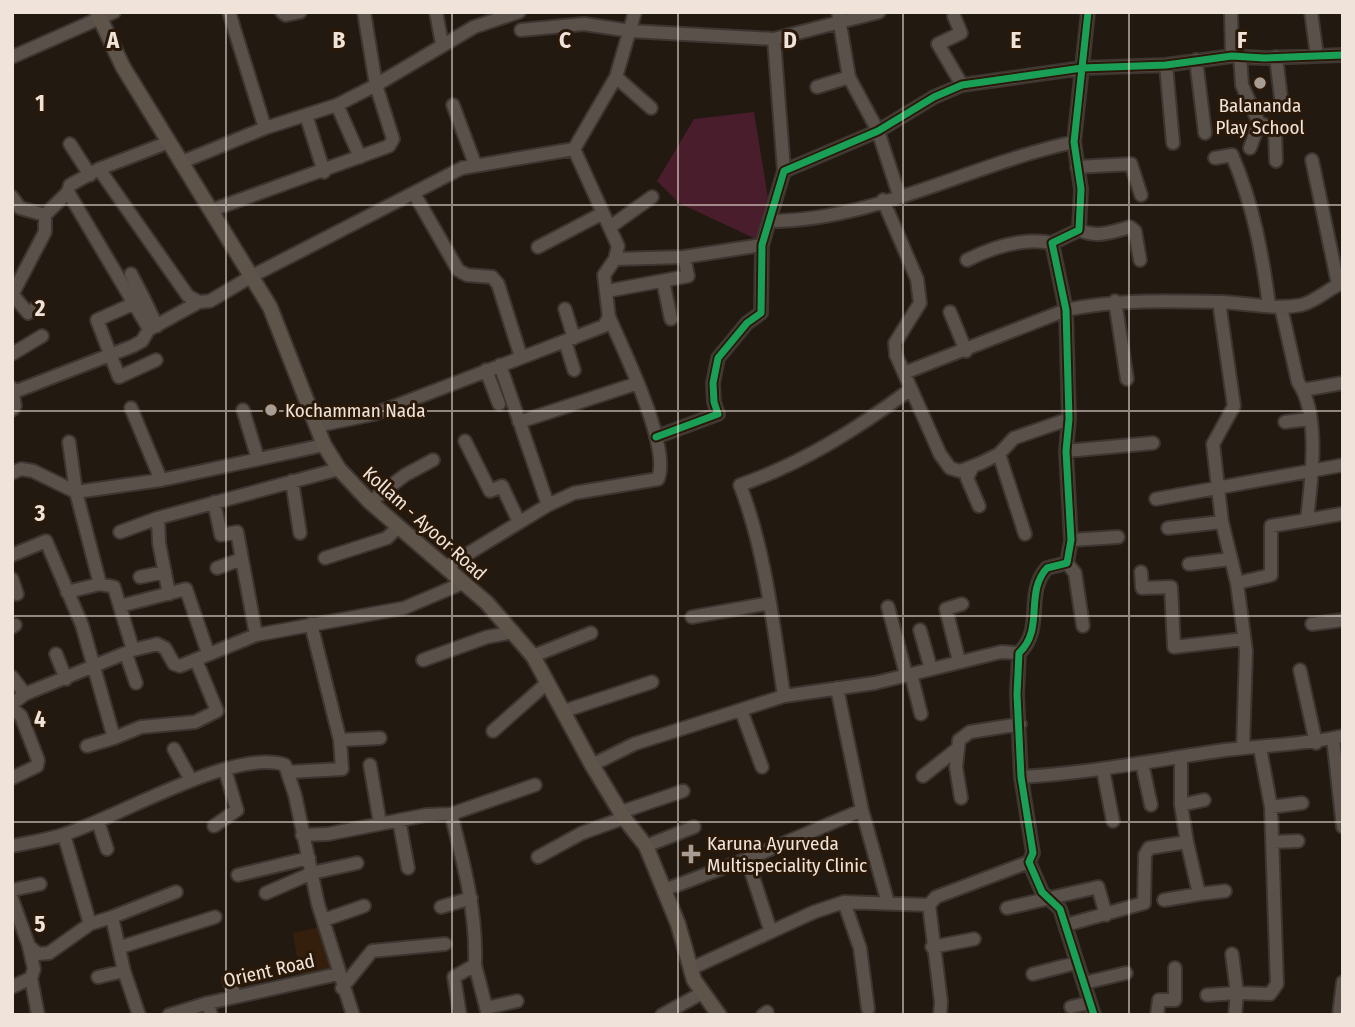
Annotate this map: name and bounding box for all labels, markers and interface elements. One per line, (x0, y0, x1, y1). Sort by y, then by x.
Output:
text: A (106, 26, 120, 54)
text: B (333, 26, 346, 54)
text: C (559, 26, 571, 54)
text: D (783, 26, 797, 54)
text: E (1011, 26, 1022, 54)
text: F (1237, 26, 1247, 54)
marker: Balananda Play School (1252, 75, 1268, 91)
text: 1 (35, 89, 45, 117)
place label: Balananda Play School (1215, 94, 1305, 139)
text: 2 (34, 294, 46, 322)
place label: Kochamman Nada (285, 399, 426, 422)
marker: Kochamman Nada (263, 402, 279, 418)
street label: Kollam - Ayoor Road (358, 462, 491, 585)
text: 3 (34, 499, 46, 527)
text: 4 (34, 705, 46, 733)
place label: Karuna Ayurveda Multispeciality Clinic (707, 832, 867, 877)
marker: Karuna Ayurveda Multispeciality Clinic (681, 844, 701, 864)
text: 5 (34, 910, 46, 938)
street label: Orient Road (221, 949, 317, 992)

